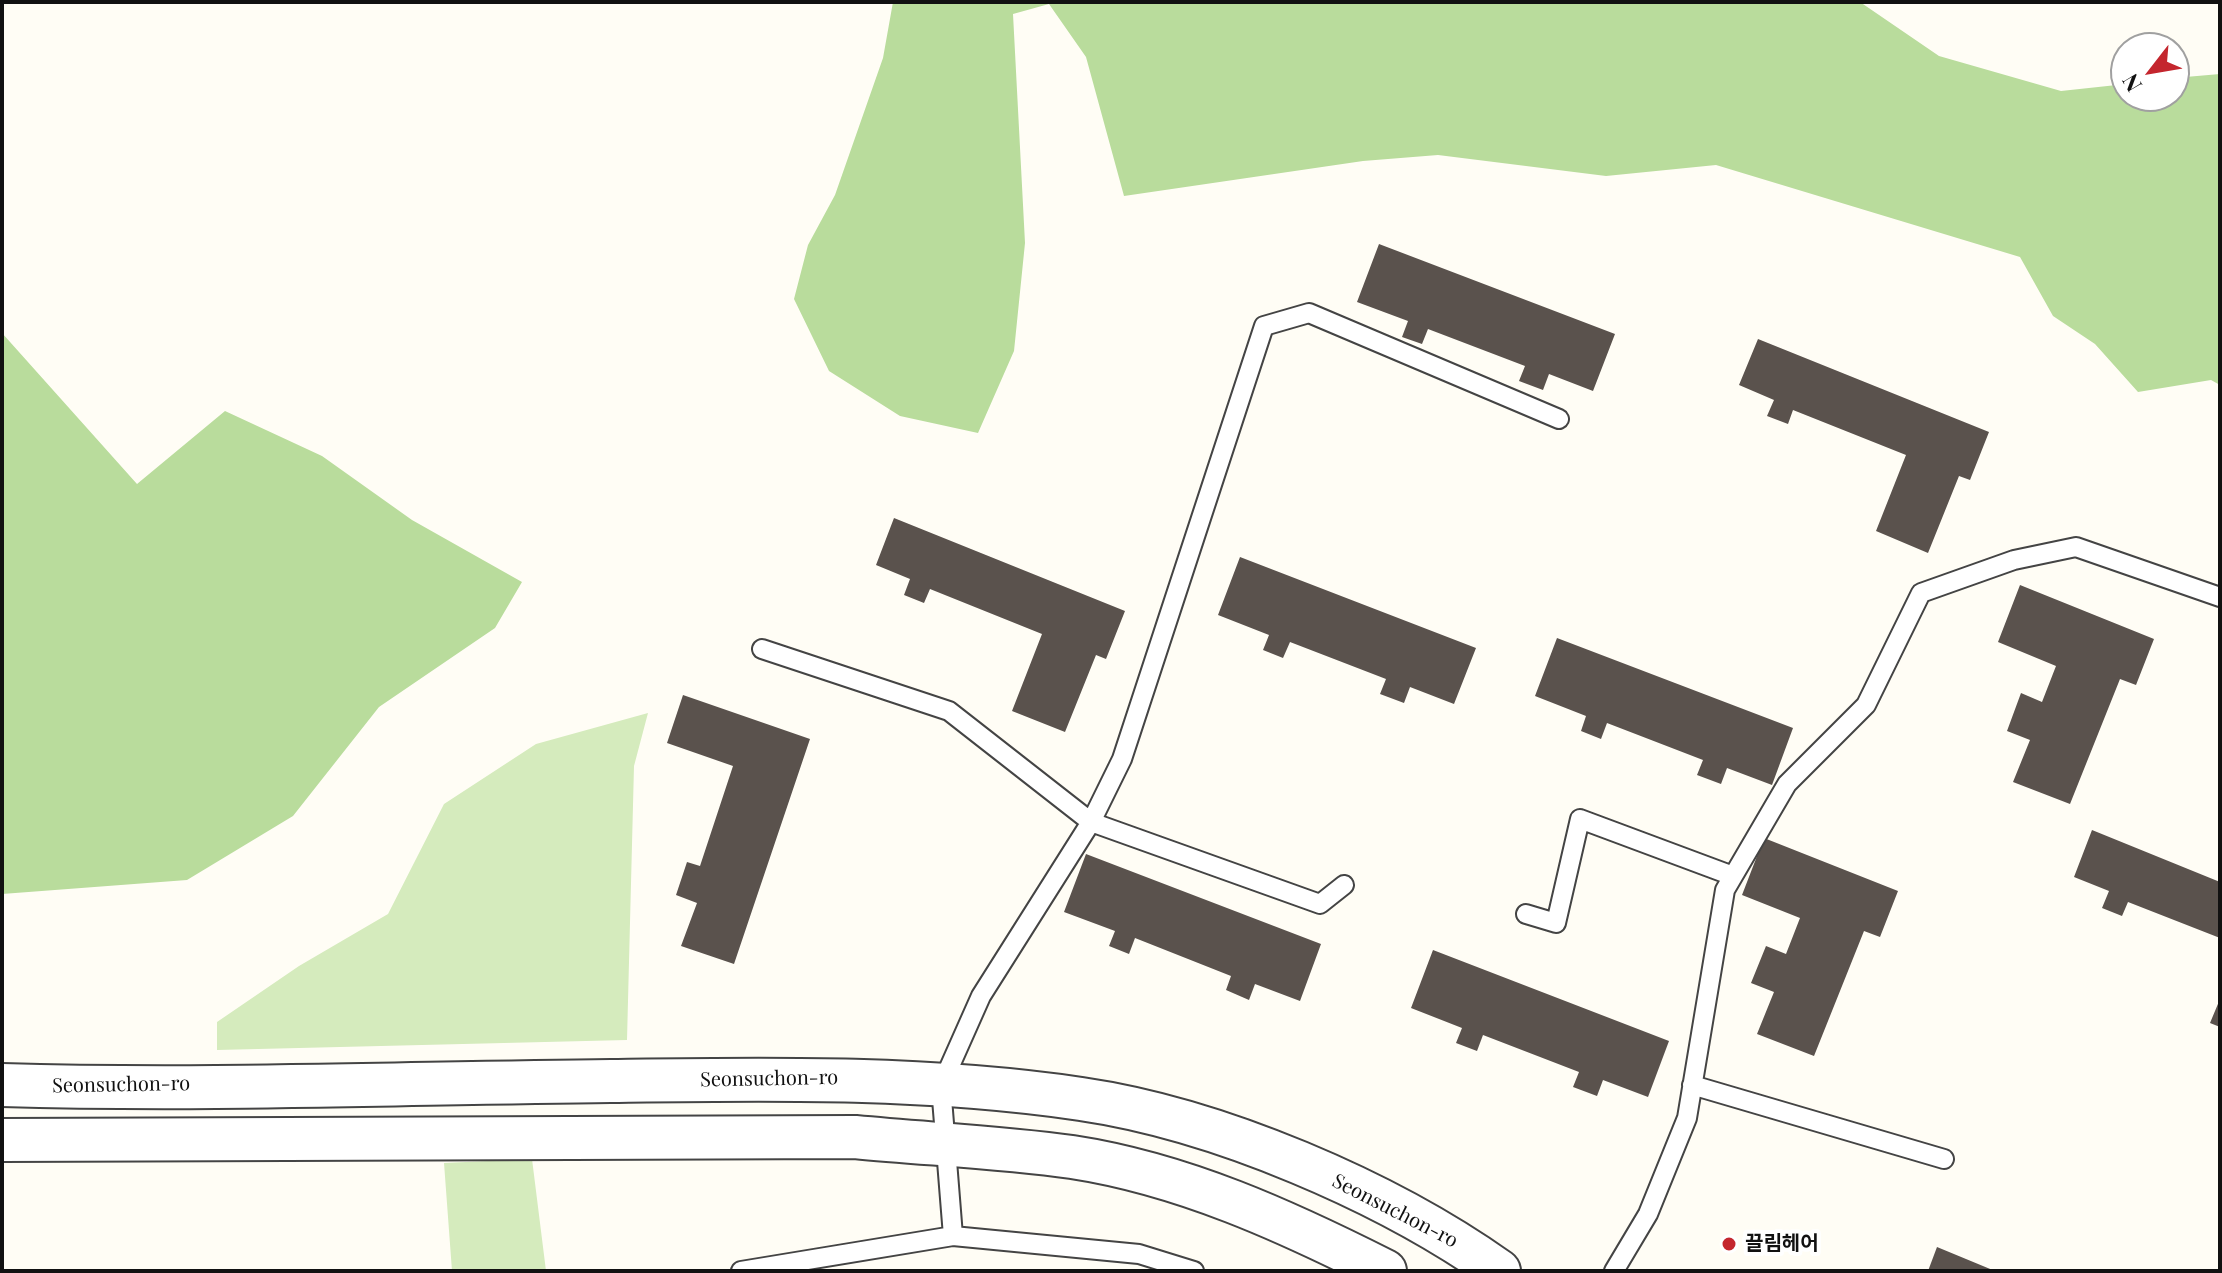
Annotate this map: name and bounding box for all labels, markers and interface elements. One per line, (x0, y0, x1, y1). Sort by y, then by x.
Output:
north arrow (2110, 32, 2190, 112)
text: N (2114, 69, 2148, 98)
street label: Seonsuchon-ro (700, 1066, 838, 1092)
street label: Seonsuchon-ro (52, 1072, 190, 1098)
street label: Seonsuchon-ro (1328, 1169, 1462, 1253)
place label: 끌림헤어 (1745, 1232, 1819, 1256)
marker: 끌림헤어 (1720, 1235, 1738, 1253)

